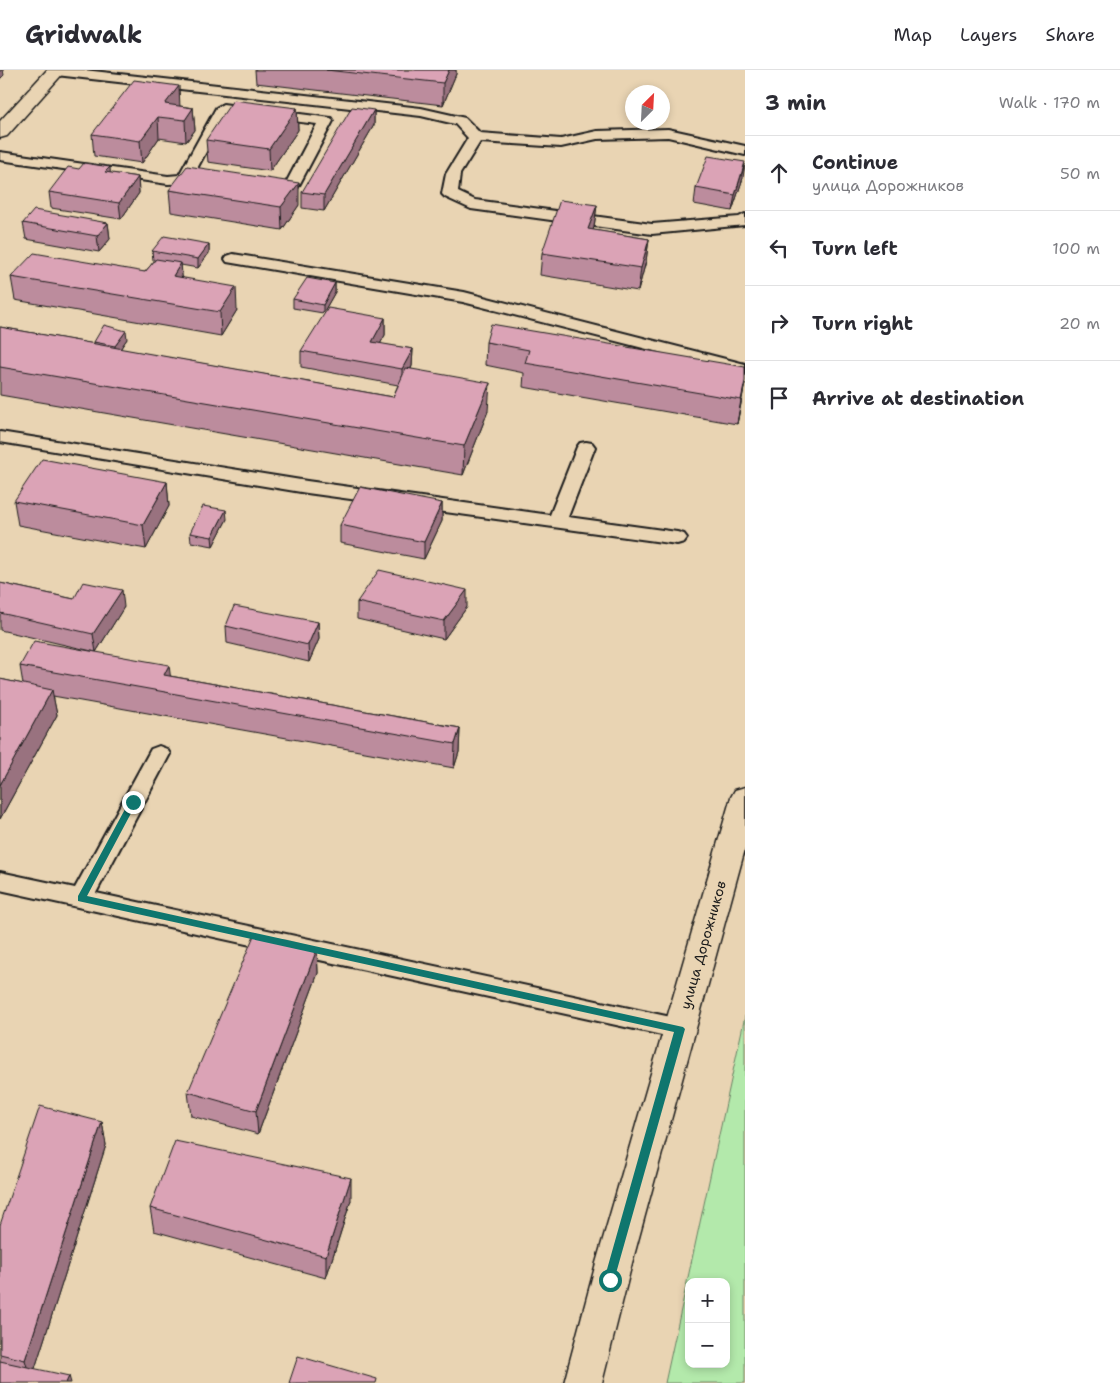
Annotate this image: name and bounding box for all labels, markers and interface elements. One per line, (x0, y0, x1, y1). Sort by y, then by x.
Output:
text: Gridwalk (25, 19, 142, 51)
text: Map (894, 23, 932, 47)
text: Layers (960, 23, 1017, 47)
text: Share (1045, 23, 1095, 47)
north arrow (625, 85, 670, 130)
text: 3 min (765, 89, 826, 117)
text: Walk · 170 m (999, 92, 1100, 113)
text: Continue (812, 150, 898, 175)
icon: ahead (765, 159, 793, 187)
text: 50 m (1060, 163, 1100, 184)
text: улица Дорожников (812, 175, 964, 196)
icon: left (765, 234, 793, 262)
text: Turn left (812, 236, 898, 261)
text: 100 m (1052, 238, 1100, 259)
icon: right (765, 309, 793, 337)
text: Turn right (812, 311, 913, 336)
text: 20 m (1059, 313, 1100, 334)
icon: arrive (765, 384, 793, 412)
text: Arrive at destination (812, 386, 1024, 411)
route end (122, 791, 145, 814)
street label: улица Дорожников (676, 879, 730, 1011)
route start (599, 1269, 622, 1292)
map controls (685, 1278, 730, 1368)
button: + (685, 1278, 730, 1323)
button: − (685, 1323, 730, 1368)

